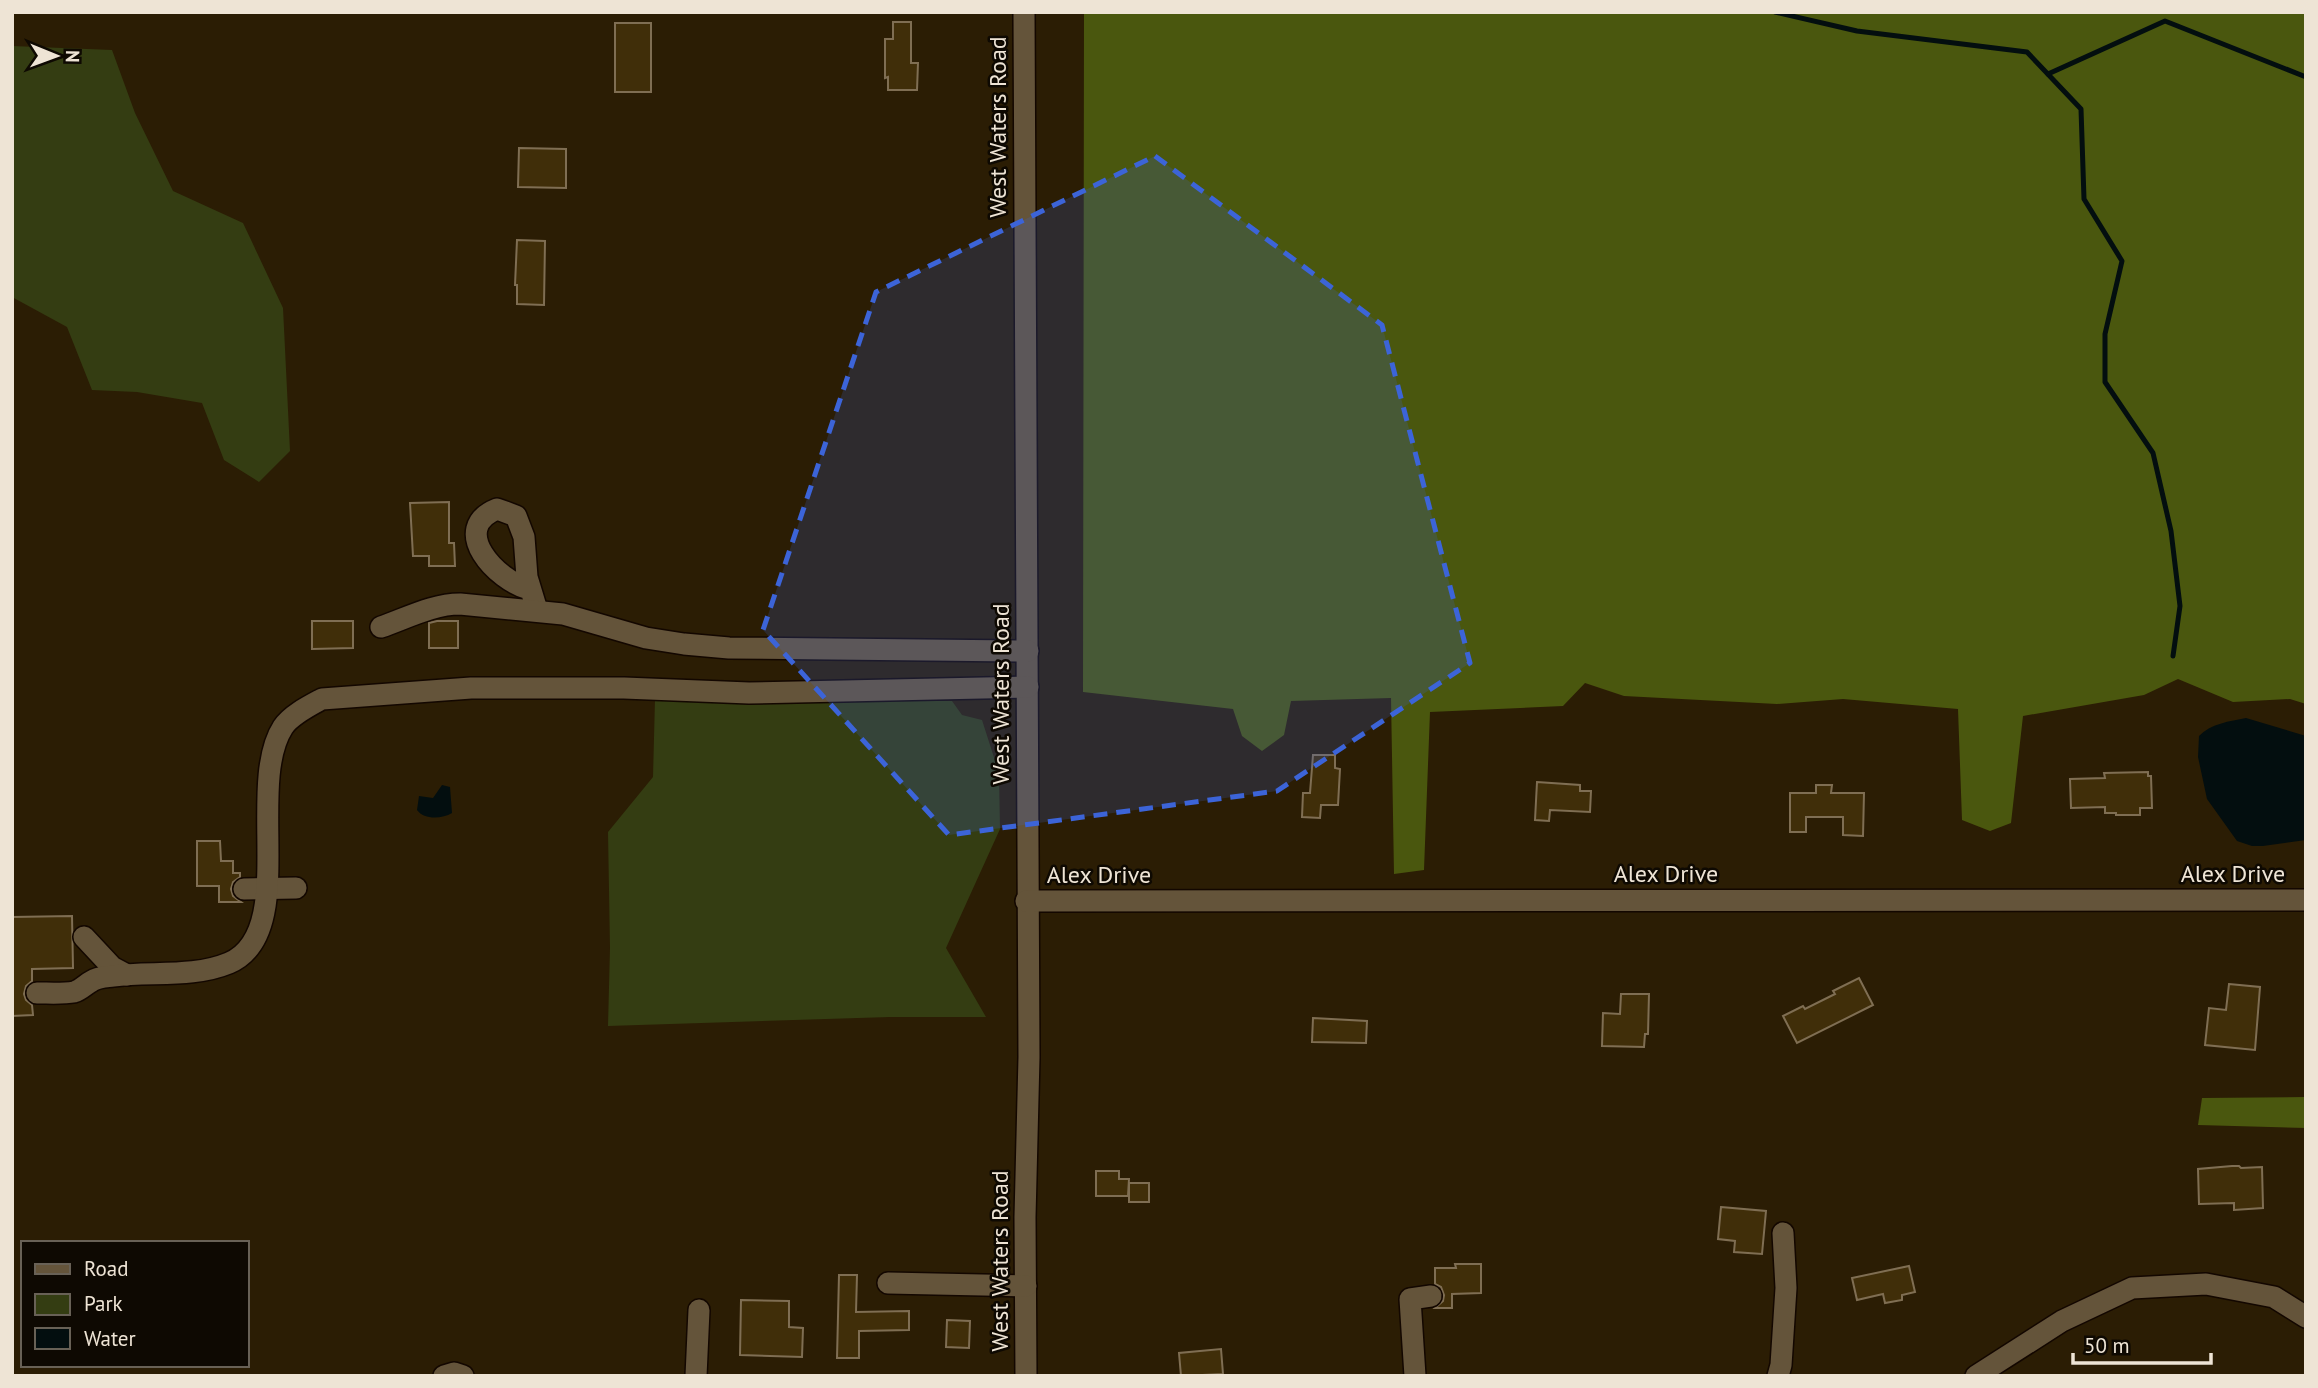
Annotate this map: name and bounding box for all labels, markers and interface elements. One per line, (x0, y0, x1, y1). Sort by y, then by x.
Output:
north arrow (21, 21, 91, 91)
street label: West Waters Road (982, 36, 1013, 218)
text: N (61, 50, 85, 63)
street label: West Waters Road (985, 603, 1016, 785)
street label: Alex Drive (1614, 858, 1718, 889)
street label: Alex Drive (2181, 858, 2285, 889)
street label: Alex Drive (1047, 859, 1151, 890)
street label: West Waters Road (984, 1170, 1015, 1352)
legend (21, 1241, 248, 1367)
text: Road (84, 1255, 128, 1282)
text: Park (84, 1290, 123, 1317)
scale bar (2073, 1322, 2211, 1366)
text: Water (84, 1325, 136, 1352)
text: 50 m (2084, 1332, 2130, 1359)

